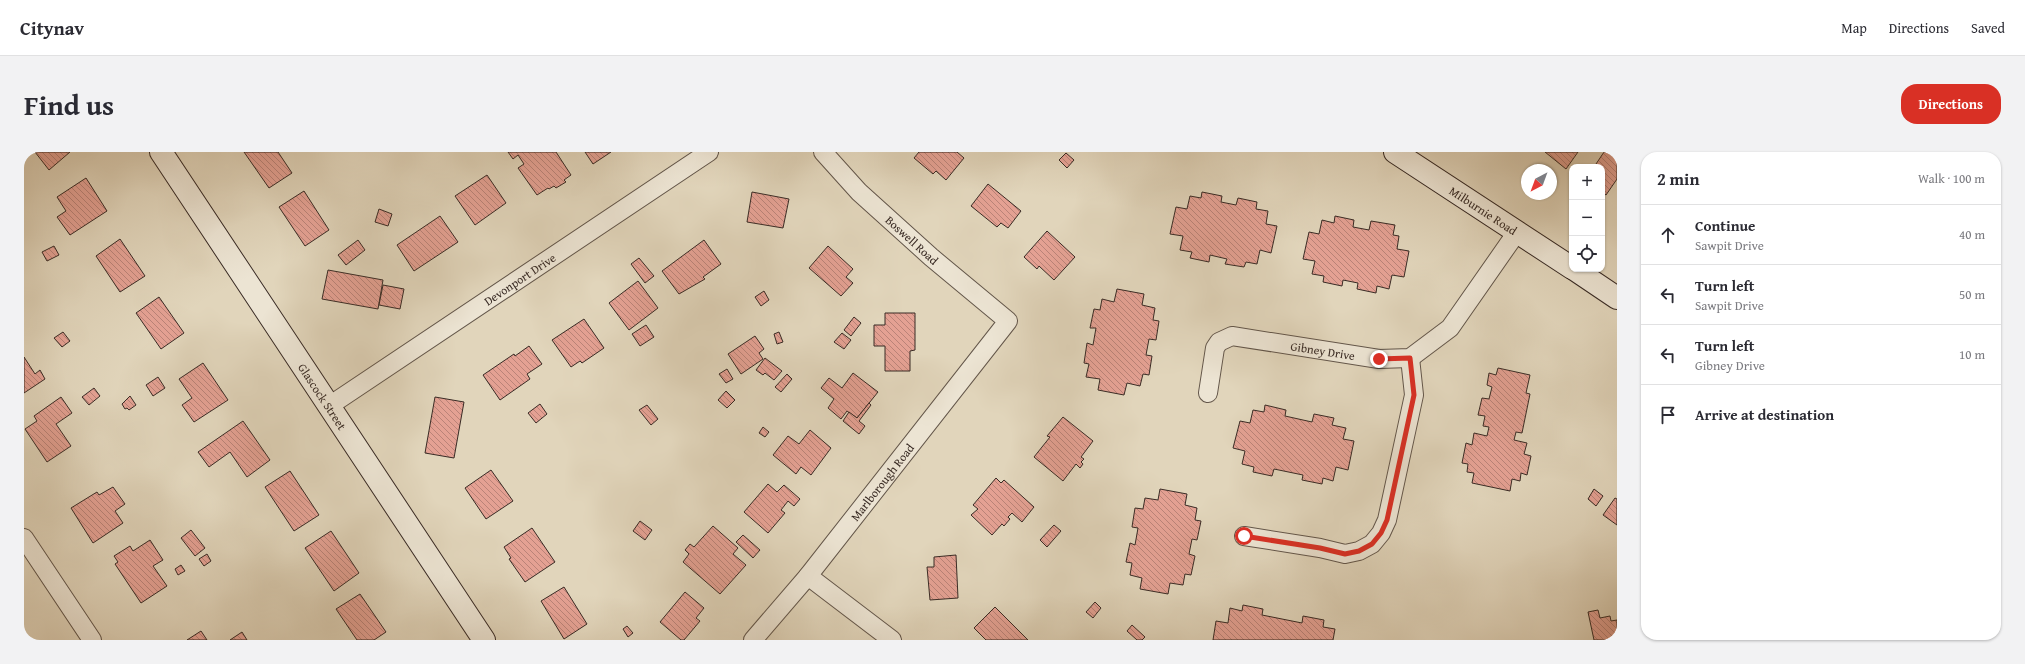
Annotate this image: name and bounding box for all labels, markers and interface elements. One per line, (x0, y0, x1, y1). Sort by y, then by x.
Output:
text: Citynav (20, 14, 84, 42)
text: Map (1841, 18, 1867, 38)
text: Directions (1889, 18, 1949, 38)
text: Saved (1971, 18, 2005, 38)
text: Find us (24, 84, 114, 125)
button: Directions (1901, 84, 2001, 124)
north arrow (1521, 164, 1557, 200)
map controls (1569, 164, 1605, 272)
button: + (1569, 164, 1605, 200)
text: 2 min (1657, 166, 1699, 191)
text: Walk · 100 m (1918, 169, 1985, 188)
street label: Milburnie Road (1446, 182, 1521, 239)
button: − (1569, 200, 1605, 236)
street label: Boswell Road (882, 212, 943, 269)
text: Continue (1695, 215, 1756, 236)
icon: ahead (1657, 224, 1679, 246)
text: 40 m (1959, 225, 1985, 244)
button: locate (1569, 236, 1605, 272)
text: Sawpit Drive (1695, 236, 1764, 255)
street label: Devonport Drive (480, 248, 559, 309)
text: Turn left (1695, 275, 1754, 296)
icon: left (1657, 284, 1679, 306)
text: 50 m (1959, 285, 1985, 304)
text: Sawpit Drive (1695, 296, 1764, 315)
text: Turn left (1695, 335, 1754, 356)
street label: Gibney Drive (1290, 337, 1356, 364)
icon: left (1657, 344, 1679, 366)
text: 10 m (1959, 345, 1985, 364)
route end (1370, 350, 1388, 368)
text: Gibney Drive (1695, 356, 1765, 375)
street label: Glascock Street (294, 360, 351, 434)
icon: arrive (1657, 404, 1679, 426)
text: Arrive at destination (1695, 404, 1834, 425)
street label: Marlborough Road (846, 439, 918, 524)
route start (1235, 527, 1253, 545)

